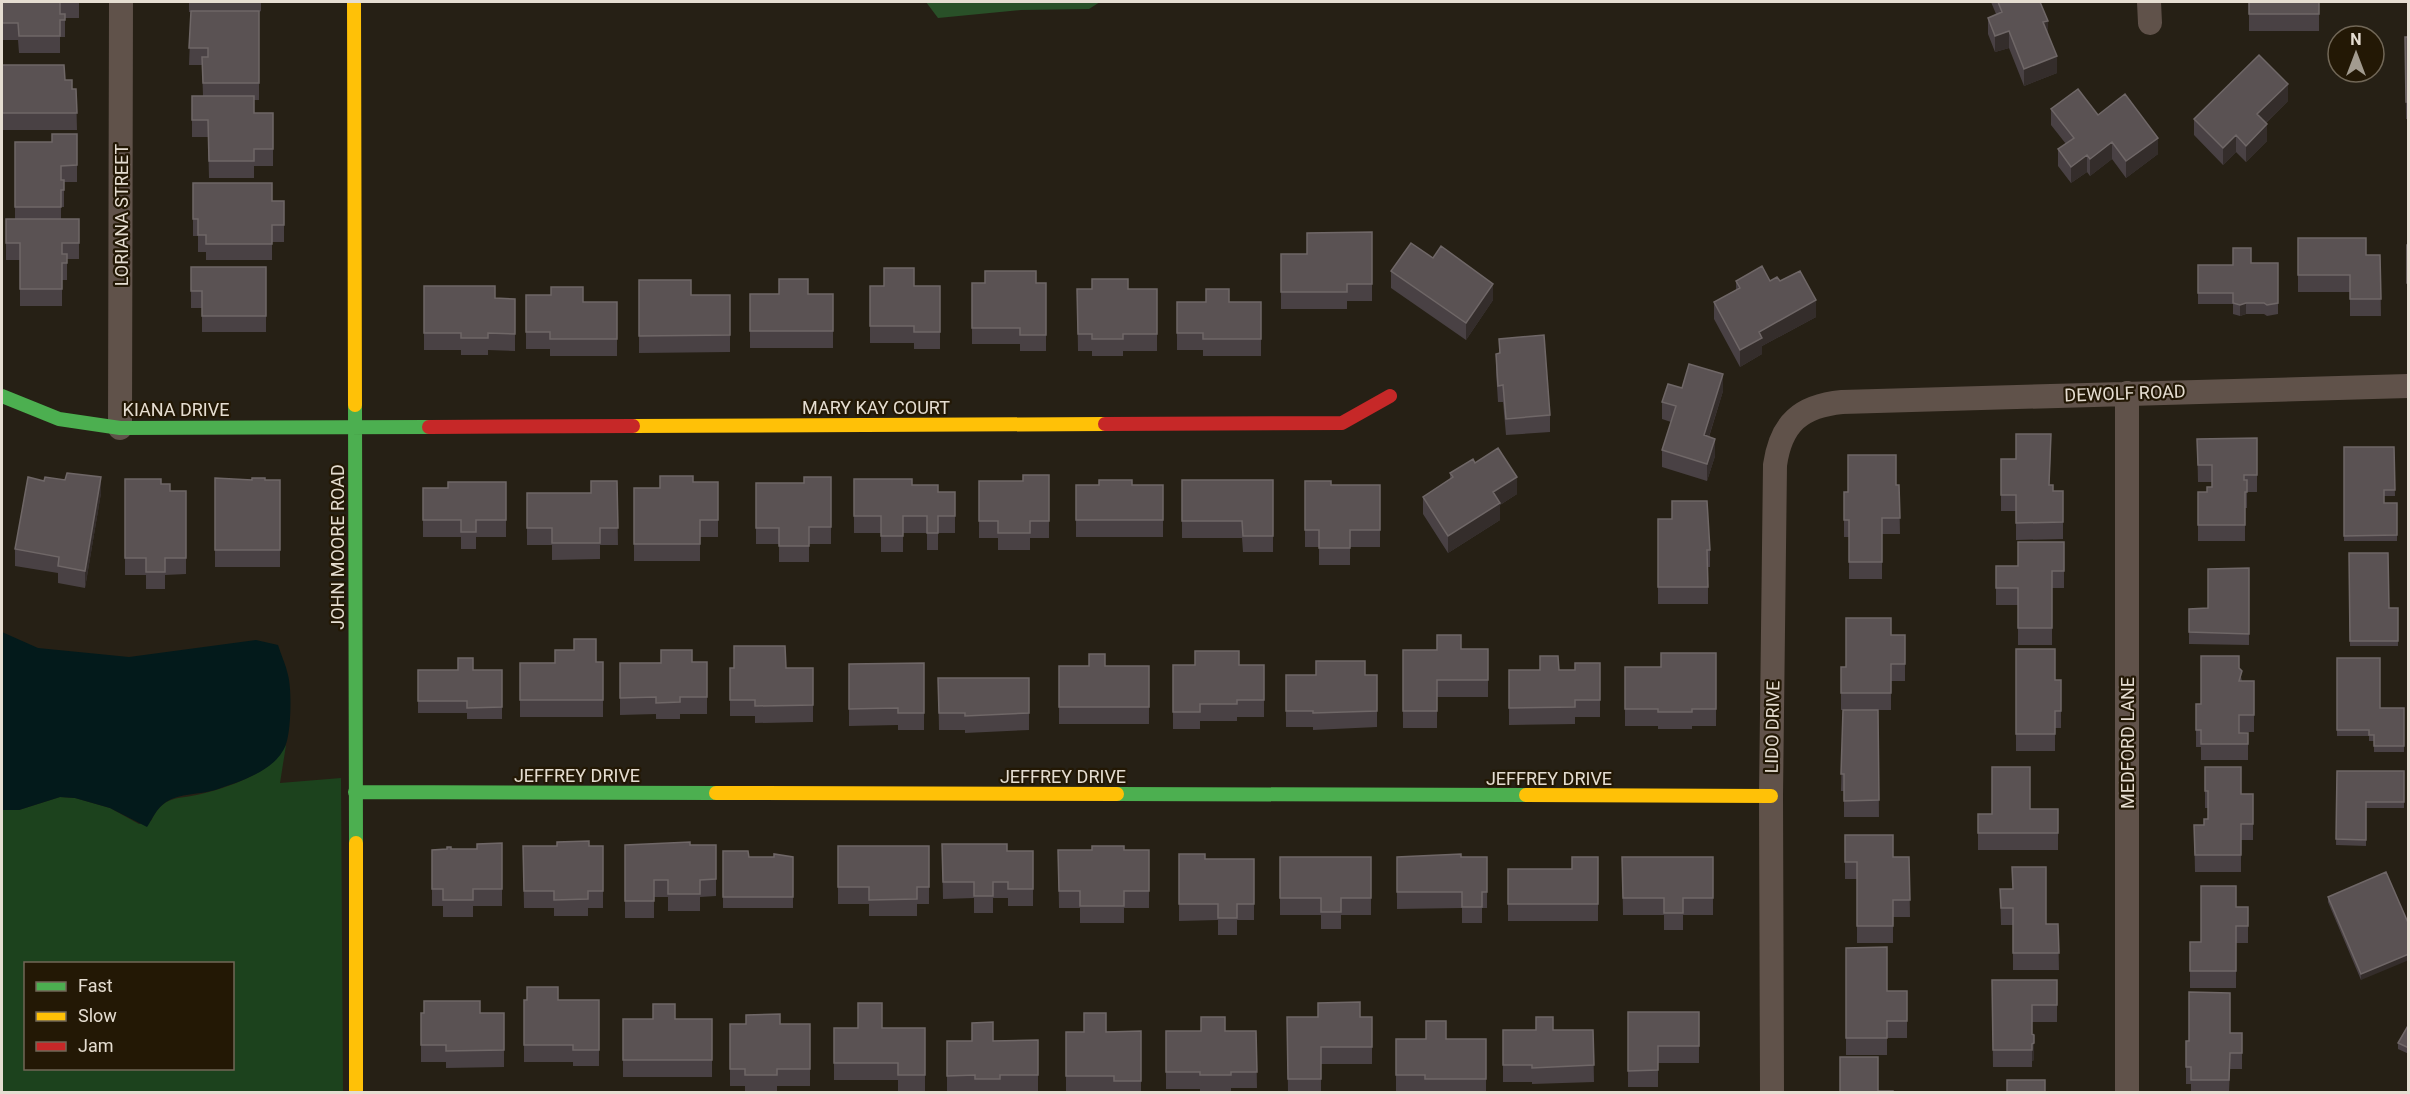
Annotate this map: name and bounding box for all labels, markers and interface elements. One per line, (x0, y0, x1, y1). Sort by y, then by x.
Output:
north arrow (2326, 24, 2386, 84)
text: N (2350, 30, 2362, 49)
street label: LORIANA STREET (111, 143, 132, 286)
street label: DEWOLF ROAD (2064, 380, 2186, 406)
street label: MARY KAY COURT (802, 397, 950, 418)
street label: KIANA DRIVE (123, 399, 229, 420)
street label: JOHN MOORE ROAD (327, 464, 348, 630)
street label: MEDFORD LANE (2117, 677, 2138, 809)
street label: LIDO DRIVE (1761, 680, 1783, 774)
street label: JEFFREY DRIVE (514, 765, 640, 786)
street label: JEFFREY DRIVE (1000, 766, 1126, 787)
street label: JEFFREY DRIVE (1486, 768, 1612, 789)
legend (24, 962, 234, 1070)
text: Fast (78, 975, 113, 996)
text: Slow (78, 1005, 117, 1026)
text: Jam (78, 1035, 114, 1056)

